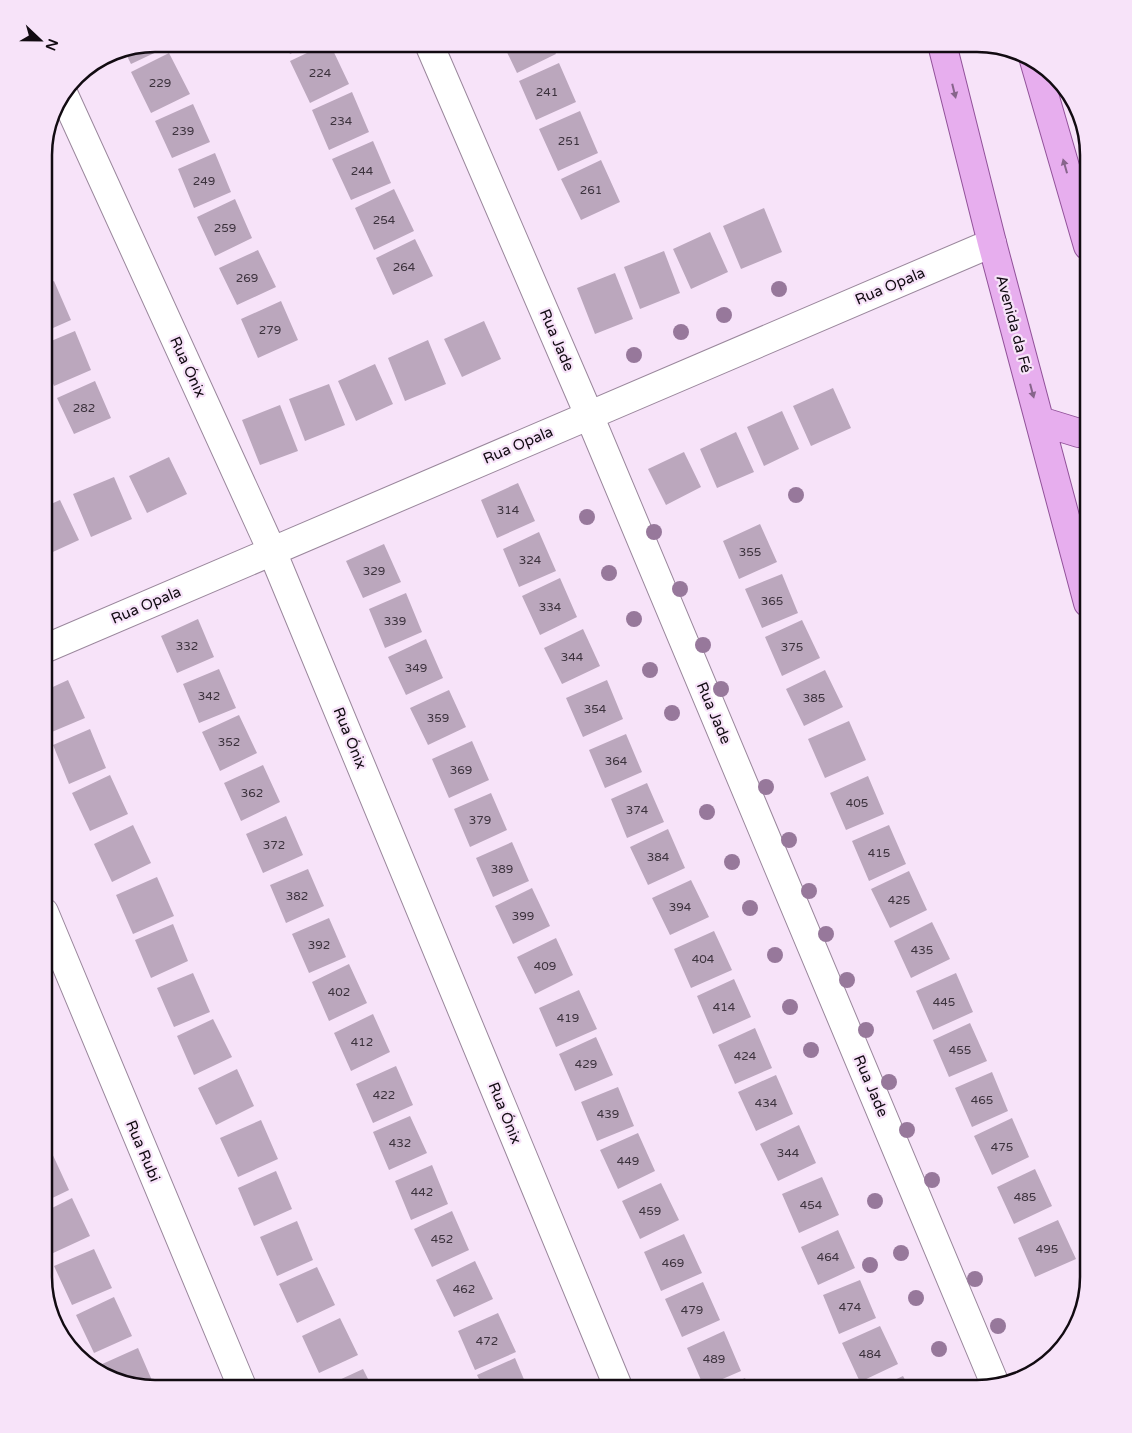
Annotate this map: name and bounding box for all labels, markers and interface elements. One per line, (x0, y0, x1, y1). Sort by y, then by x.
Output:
north arrow (15, 15, 65, 65)
text: N (42, 36, 62, 53)
house number: 224 (309, 66, 332, 80)
house number: 229 (149, 76, 171, 90)
one-way arrow (950, 84, 958, 99)
house number: 241 (536, 85, 558, 99)
house number: 234 (330, 114, 353, 128)
house number: 239 (172, 124, 194, 138)
house number: 251 (558, 134, 580, 148)
one-way arrow (1061, 158, 1069, 173)
house number: 244 (351, 164, 374, 178)
house number: 249 (193, 174, 215, 188)
house number: 261 (580, 183, 602, 197)
house number: 254 (373, 213, 396, 227)
house number: 259 (214, 221, 236, 235)
house number: 264 (393, 260, 416, 274)
street label: Rua Opala (852, 263, 928, 309)
house number: 269 (236, 271, 258, 285)
street label: Avenida da Fé (992, 273, 1036, 375)
street label: Rua Jade (536, 306, 578, 374)
house number: 279 (259, 323, 281, 337)
street label: Rua Ónix (166, 334, 210, 400)
one-way arrow (1029, 384, 1037, 399)
house number: 282 (73, 401, 95, 415)
street label: Rua Opala (480, 422, 556, 468)
house number: 314 (497, 503, 520, 517)
house number: 355 (739, 545, 761, 559)
house number: 324 (519, 553, 542, 567)
house number: 329 (363, 564, 385, 578)
street label: Rua Opala (108, 582, 184, 628)
house number: 365 (761, 594, 783, 608)
house number: 334 (539, 600, 562, 614)
house number: 339 (384, 614, 406, 628)
house number: 332 (176, 639, 198, 653)
house number: 375 (781, 640, 803, 654)
house number: 344 (561, 650, 584, 664)
house number: 349 (405, 661, 427, 675)
street label: Rua Jade (693, 679, 735, 747)
house number: 342 (198, 689, 220, 703)
house number: 385 (803, 691, 825, 705)
house number: 354 (584, 702, 607, 716)
street label: Rua Ónix (329, 704, 371, 772)
house number: 359 (427, 711, 449, 725)
house number: 352 (218, 735, 240, 749)
house number: 364 (605, 754, 628, 768)
house number: 369 (450, 763, 472, 777)
house number: 362 (241, 786, 263, 800)
house number: 405 (846, 796, 868, 810)
house number: 374 (626, 803, 649, 817)
house number: 379 (469, 813, 491, 827)
house number: 372 (263, 838, 285, 852)
house number: 415 (868, 846, 890, 860)
house number: 384 (647, 850, 670, 864)
house number: 389 (491, 862, 513, 876)
house number: 382 (286, 889, 308, 903)
house number: 425 (888, 893, 910, 907)
house number: 394 (669, 900, 692, 914)
house number: 399 (512, 909, 534, 923)
house number: 392 (308, 938, 330, 952)
house number: 435 (911, 943, 933, 957)
house number: 404 (692, 952, 715, 966)
house number: 409 (534, 959, 556, 973)
house number: 402 (328, 985, 350, 999)
house number: 445 (933, 995, 955, 1009)
house number: 414 (713, 1000, 736, 1014)
house number: 419 (557, 1011, 579, 1025)
house number: 412 (351, 1035, 373, 1049)
house number: 455 (949, 1043, 971, 1057)
house number: 424 (734, 1049, 757, 1063)
street label: Rua Jade (850, 1052, 892, 1120)
house number: 429 (575, 1057, 597, 1071)
street label: Rua Ónix (484, 1079, 526, 1147)
house number: 422 (373, 1088, 395, 1102)
house number: 465 (971, 1093, 993, 1107)
house number: 434 (755, 1096, 778, 1110)
house number: 439 (597, 1107, 619, 1121)
street label: Rua Rubi (122, 1117, 164, 1185)
house number: 432 (389, 1136, 411, 1150)
house number: 475 (991, 1140, 1013, 1154)
house number: 344 (777, 1146, 800, 1160)
house number: 449 (617, 1154, 639, 1168)
house number: 442 (411, 1185, 433, 1199)
house number: 485 (1014, 1190, 1036, 1204)
house number: 454 (800, 1198, 823, 1212)
house number: 459 (639, 1204, 661, 1218)
house number: 452 (431, 1232, 453, 1246)
house number: 495 (1036, 1242, 1058, 1256)
house number: 464 (817, 1250, 840, 1264)
house number: 469 (662, 1256, 684, 1270)
house number: 462 (453, 1282, 475, 1296)
house number: 474 (839, 1300, 862, 1314)
house number: 479 (681, 1303, 703, 1317)
house number: 472 (476, 1334, 498, 1348)
house number: 484 (859, 1347, 882, 1361)
house number: 489 (703, 1352, 725, 1366)

